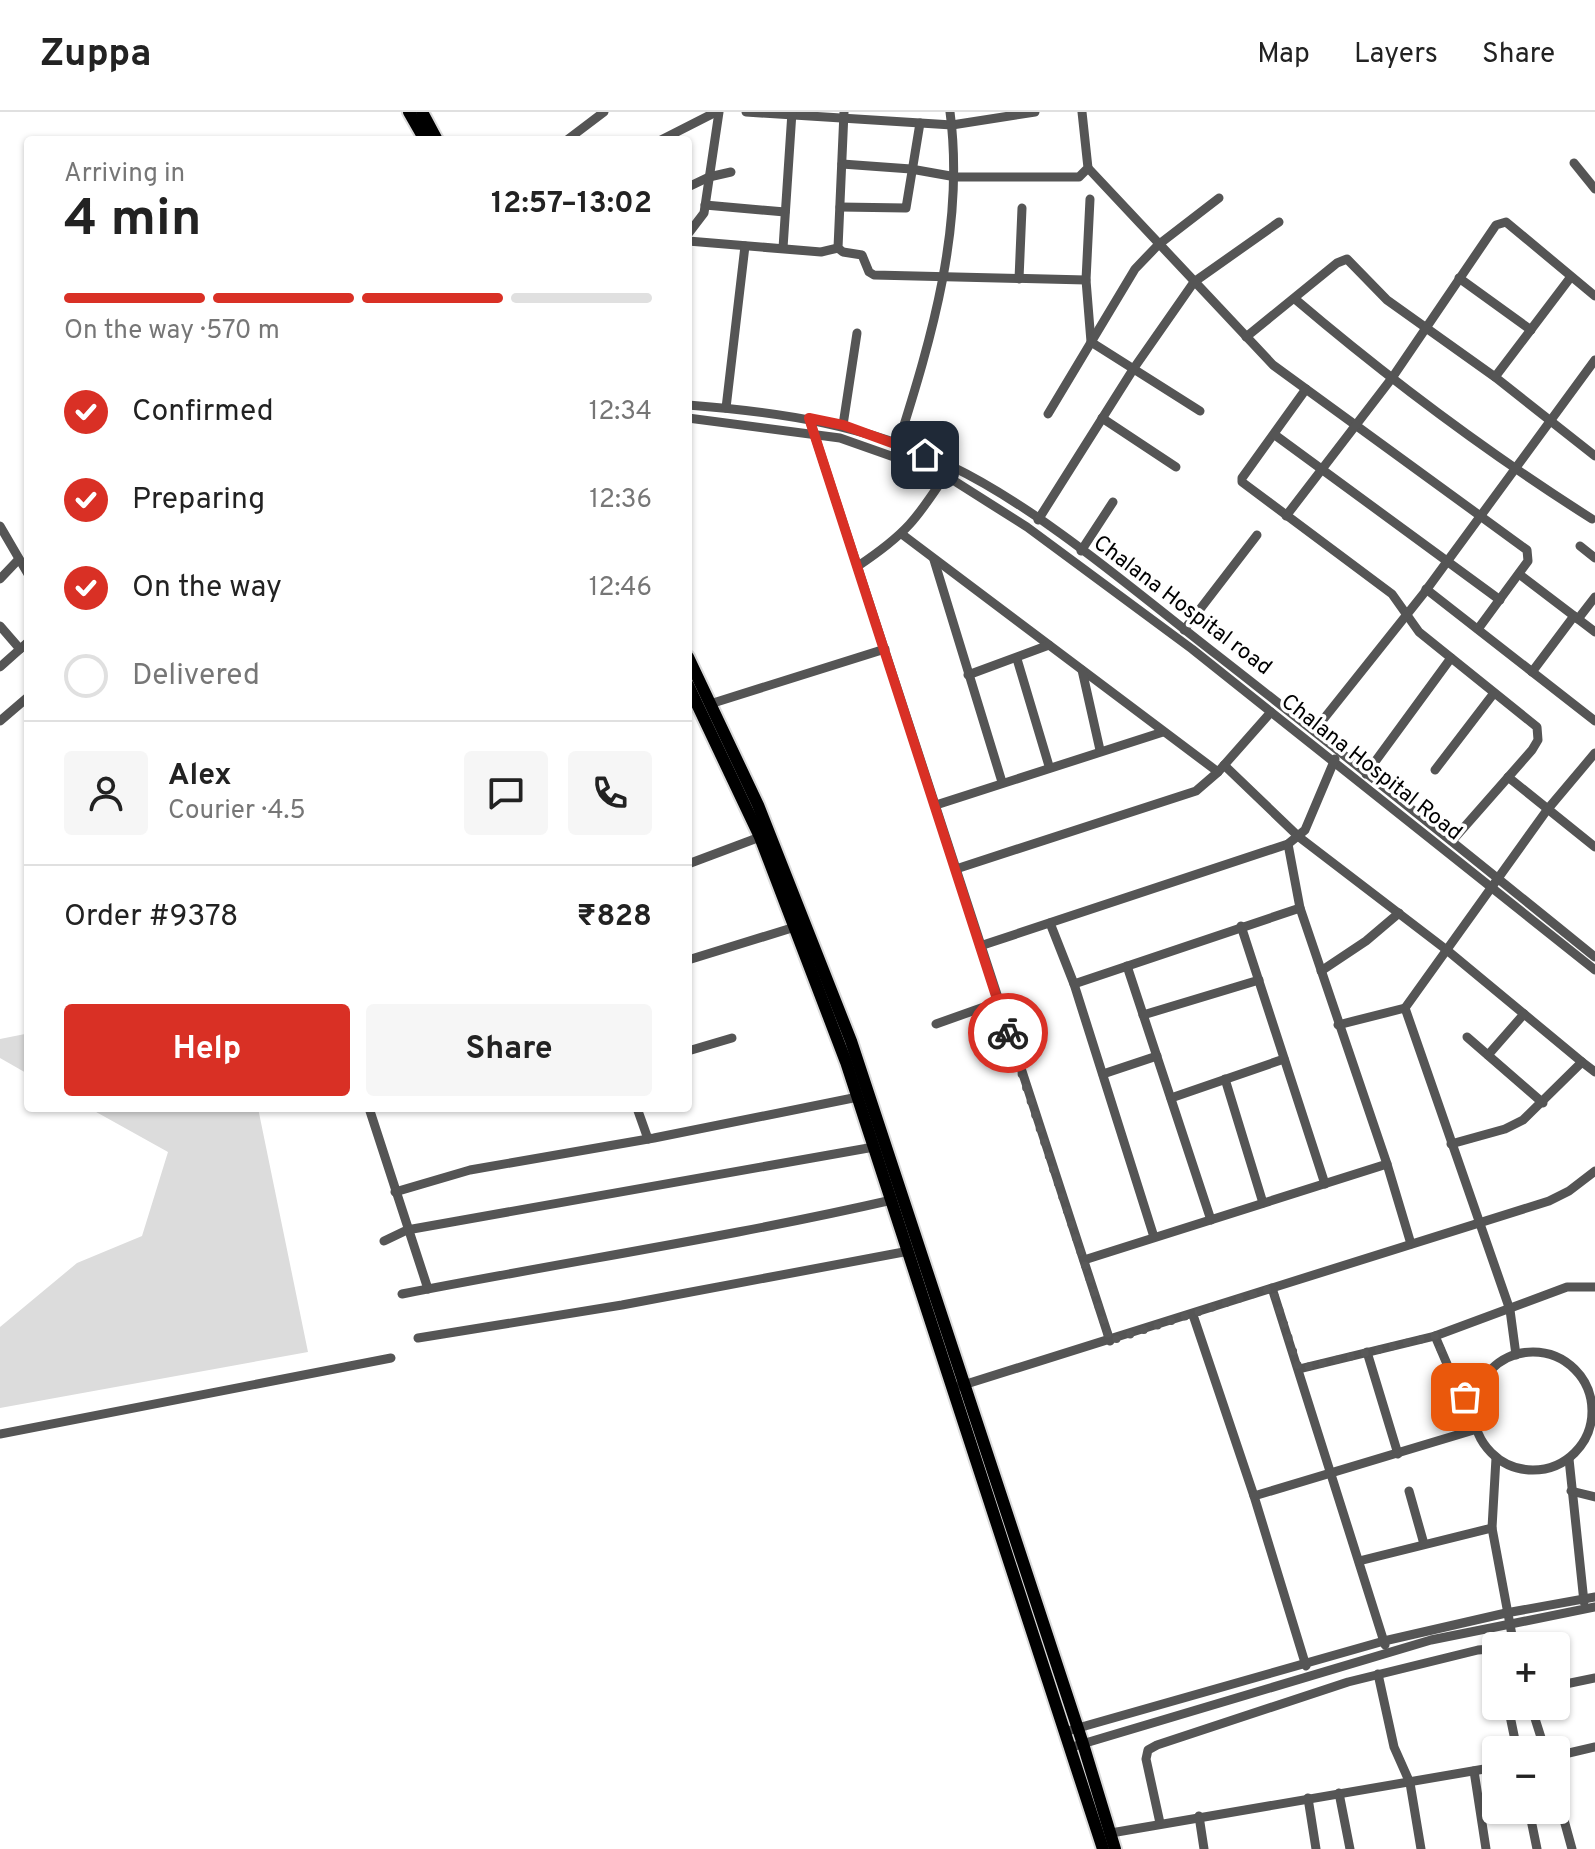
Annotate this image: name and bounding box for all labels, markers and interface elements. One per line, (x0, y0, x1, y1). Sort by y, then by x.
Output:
text: Zuppa (40, 31, 152, 80)
text: Map (1257, 37, 1310, 73)
text: Layers (1354, 37, 1438, 73)
text: Share (1482, 37, 1555, 73)
text: Arriving in (64, 158, 185, 191)
text: 12:57–13:02 (491, 186, 652, 223)
text: 4 min (64, 188, 201, 254)
text: On the way · 570 m (64, 315, 280, 348)
icon: check (64, 390, 108, 434)
text: Confirmed (132, 394, 274, 431)
text: 12:34 (589, 396, 652, 429)
pin (891, 421, 959, 489)
icon: home (903, 433, 947, 477)
icon: check (64, 478, 108, 522)
text: Preparing (132, 482, 265, 519)
text: 12:36 (589, 484, 652, 517)
street label: Chalana Hospital road (1087, 530, 1277, 682)
icon: check (64, 566, 108, 610)
text: On the way (132, 570, 282, 607)
text: 12:46 (589, 572, 652, 605)
text: Delivered (132, 658, 260, 695)
street label: Chalana Hospital Road (1275, 689, 1467, 847)
button: person (64, 751, 148, 835)
button: chat (464, 751, 548, 835)
button: phone (568, 751, 652, 835)
text: Alex (168, 758, 232, 795)
text: Courier · 4.5 (168, 795, 306, 828)
text: Order #9378 (64, 899, 238, 936)
text: ₹828 (577, 899, 652, 936)
courier (968, 993, 1048, 1073)
button: Help (64, 1004, 350, 1096)
button: Share (366, 1004, 652, 1096)
icon: bike (986, 1011, 1030, 1055)
pin (1431, 1363, 1499, 1431)
icon: bag (1443, 1375, 1487, 1419)
map controls (1482, 1632, 1570, 1824)
button: + (1482, 1632, 1570, 1720)
button: − (1482, 1736, 1570, 1824)

